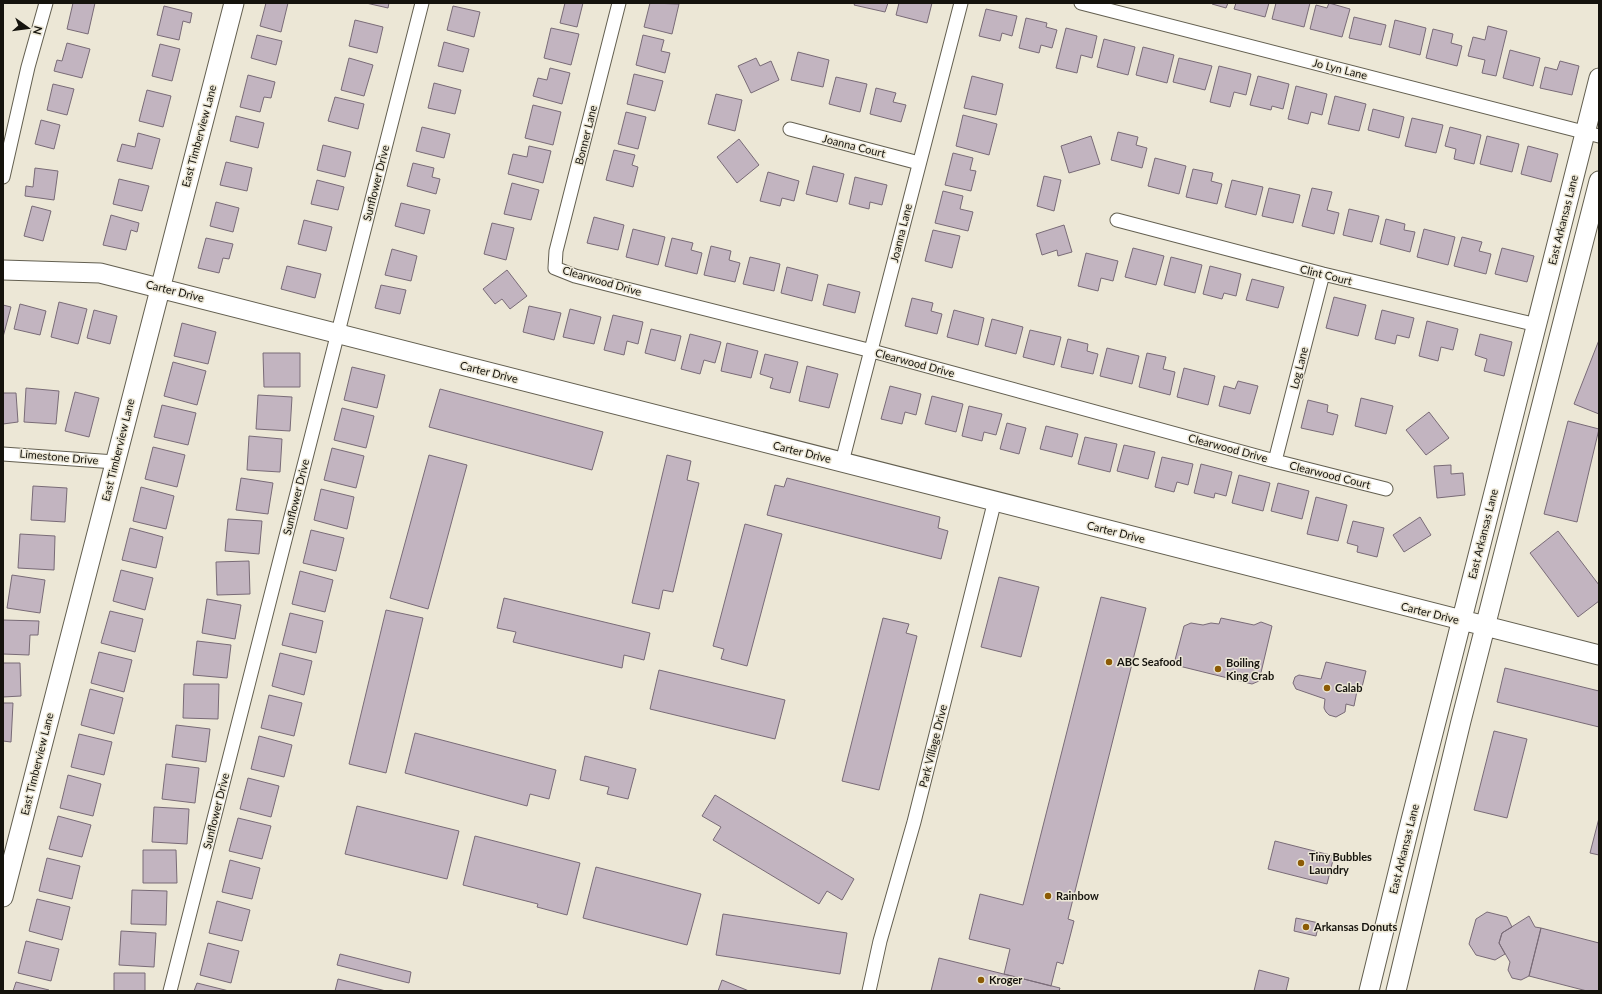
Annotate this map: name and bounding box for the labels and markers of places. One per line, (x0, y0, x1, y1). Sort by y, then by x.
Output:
place label: ABC Seafood (1116, 655, 1182, 668)
place label: Boiling King Crab (1226, 656, 1274, 682)
marker: ABC Seafood (1104, 657, 1114, 667)
marker: Boiling King Crab (1213, 664, 1223, 674)
place label: Calab (1335, 681, 1362, 694)
marker: Calab (1322, 683, 1332, 693)
place label: Tiny Bubbles Laundry (1309, 850, 1372, 876)
marker: Tiny Bubbles Laundry (1296, 858, 1306, 868)
place label: Rainbow (1056, 889, 1099, 902)
marker: Rainbow (1043, 891, 1053, 901)
place label: Arkansas Donuts (1313, 920, 1397, 933)
marker: Arkansas Donuts (1301, 922, 1311, 932)
place label: Kroger (989, 973, 1023, 986)
marker: Kroger (976, 975, 986, 985)

